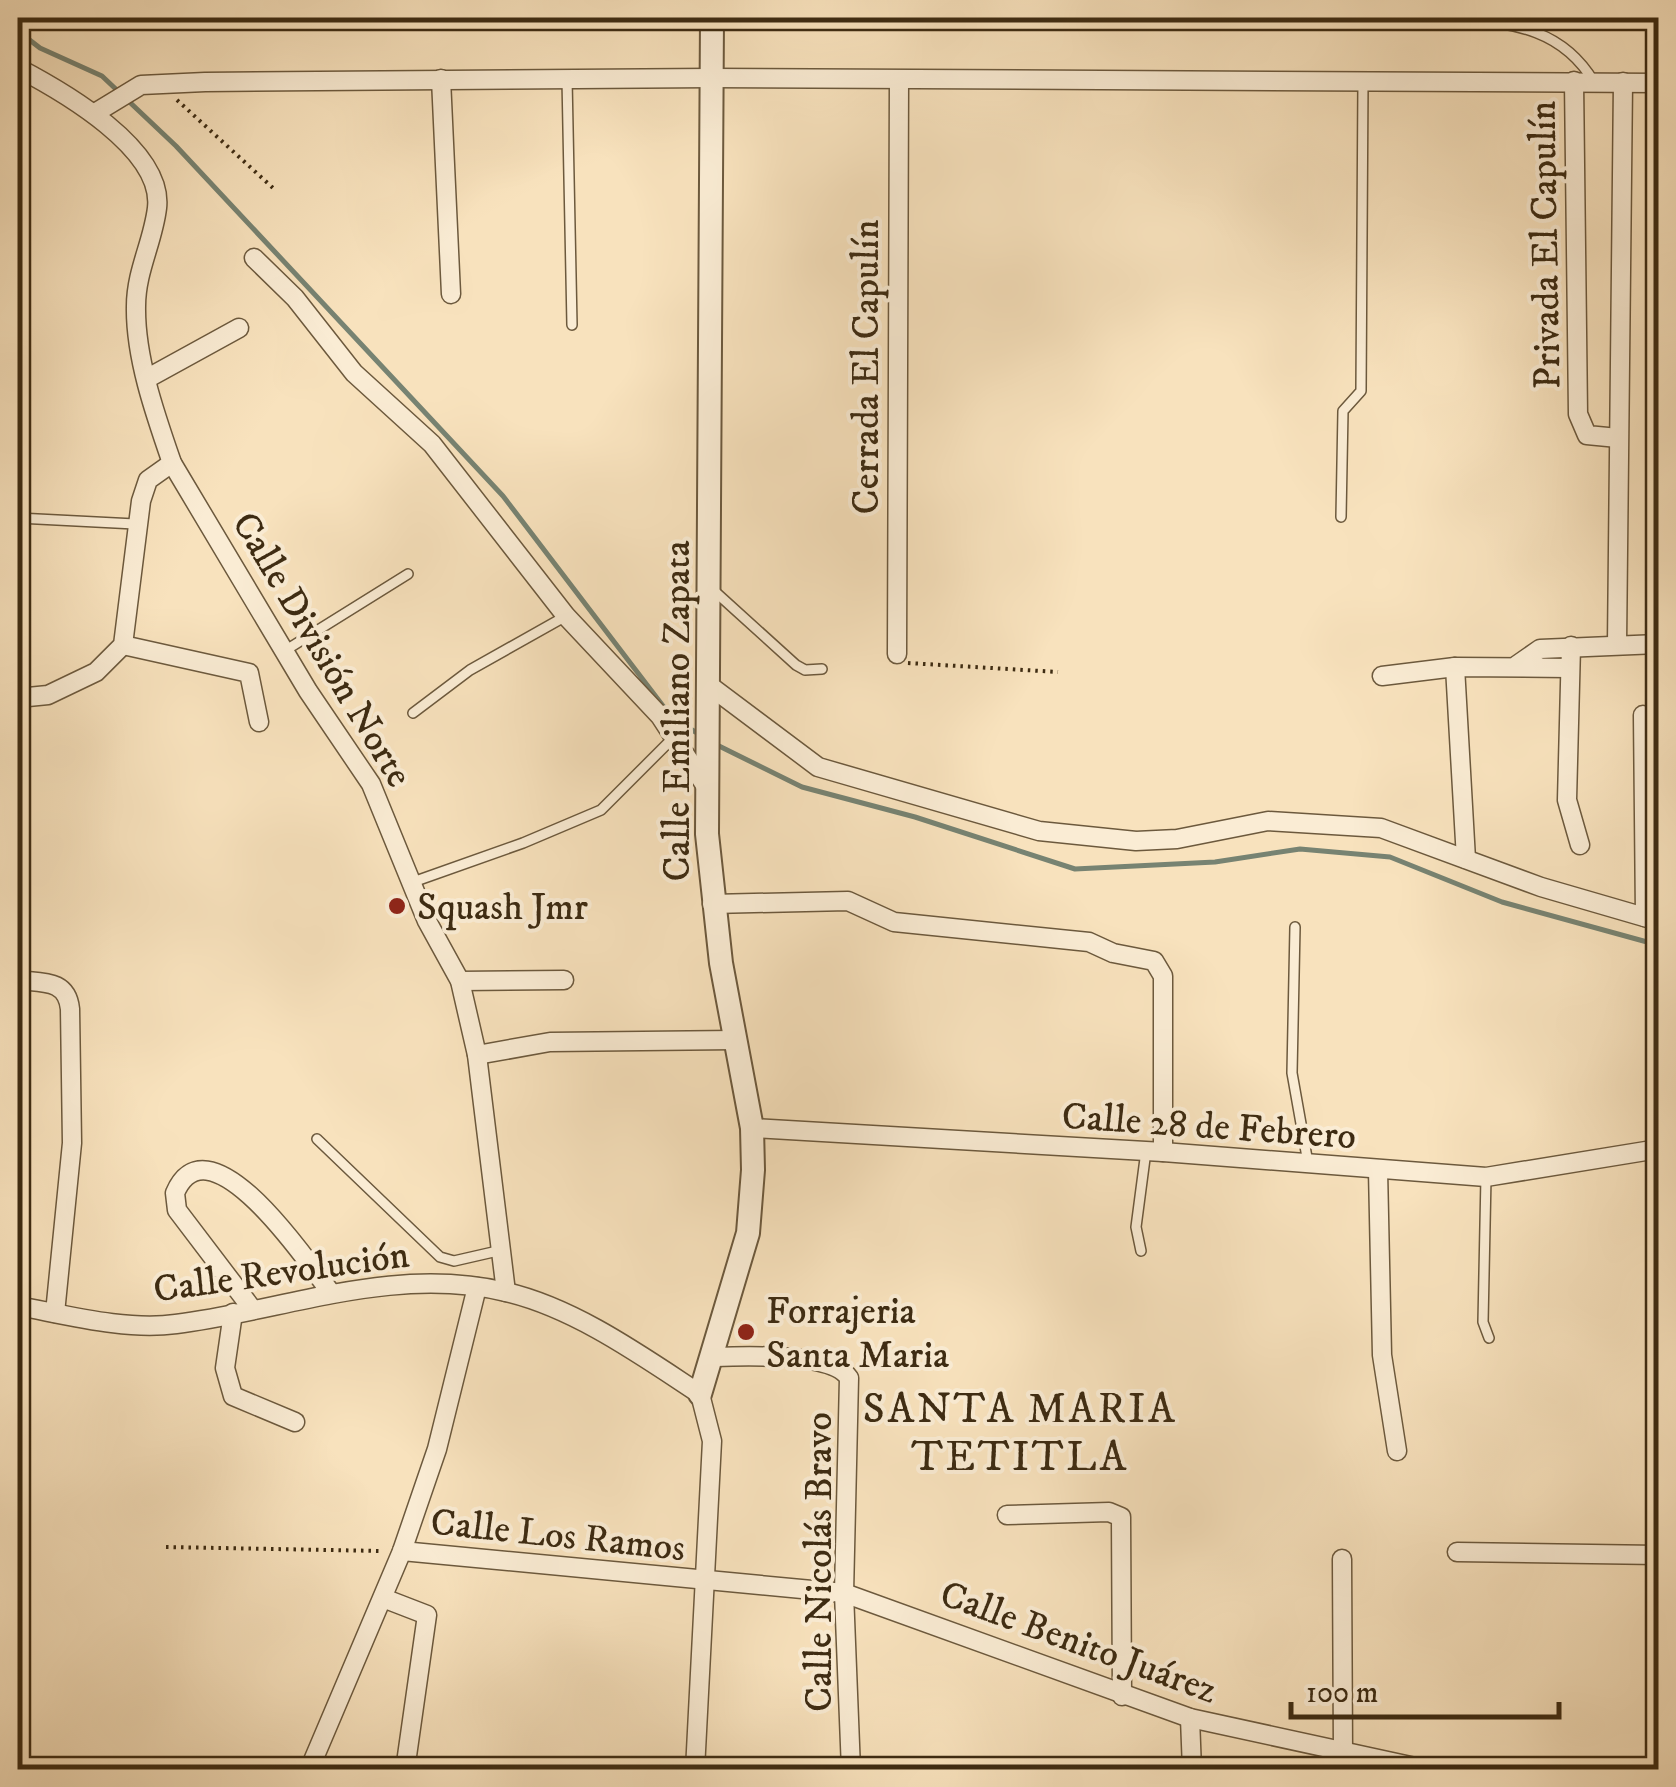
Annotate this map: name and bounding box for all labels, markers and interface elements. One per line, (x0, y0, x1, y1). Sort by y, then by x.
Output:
street label: Privada El Capulín (1519, 100, 1573, 390)
street label: Cerrada El Capulín (843, 219, 891, 515)
street label: Calle División Norte (220, 504, 422, 796)
street label: Calle Emiliano Zapata (654, 540, 702, 882)
place label: Squash Jmr (417, 884, 588, 932)
marker: Squash Jmr (386, 895, 408, 917)
street label: Calle 28 de Febrero (1060, 1093, 1358, 1161)
street label: Calle Revolución (150, 1231, 412, 1315)
place label: Forrajeria Santa Maria (766, 1288, 949, 1380)
marker: Forrajeria Santa Maria (735, 1321, 757, 1343)
district label: SANTA MARIA TETITLA (863, 1384, 1177, 1484)
street label: Calle Nicolás Bravo (796, 1412, 844, 1712)
street label: Calle Los Ramos (428, 1499, 687, 1573)
street label: Calle Benito Juárez (933, 1571, 1223, 1715)
scale bar (1291, 1657, 1558, 1719)
text: 100 m (1306, 1675, 1378, 1712)

